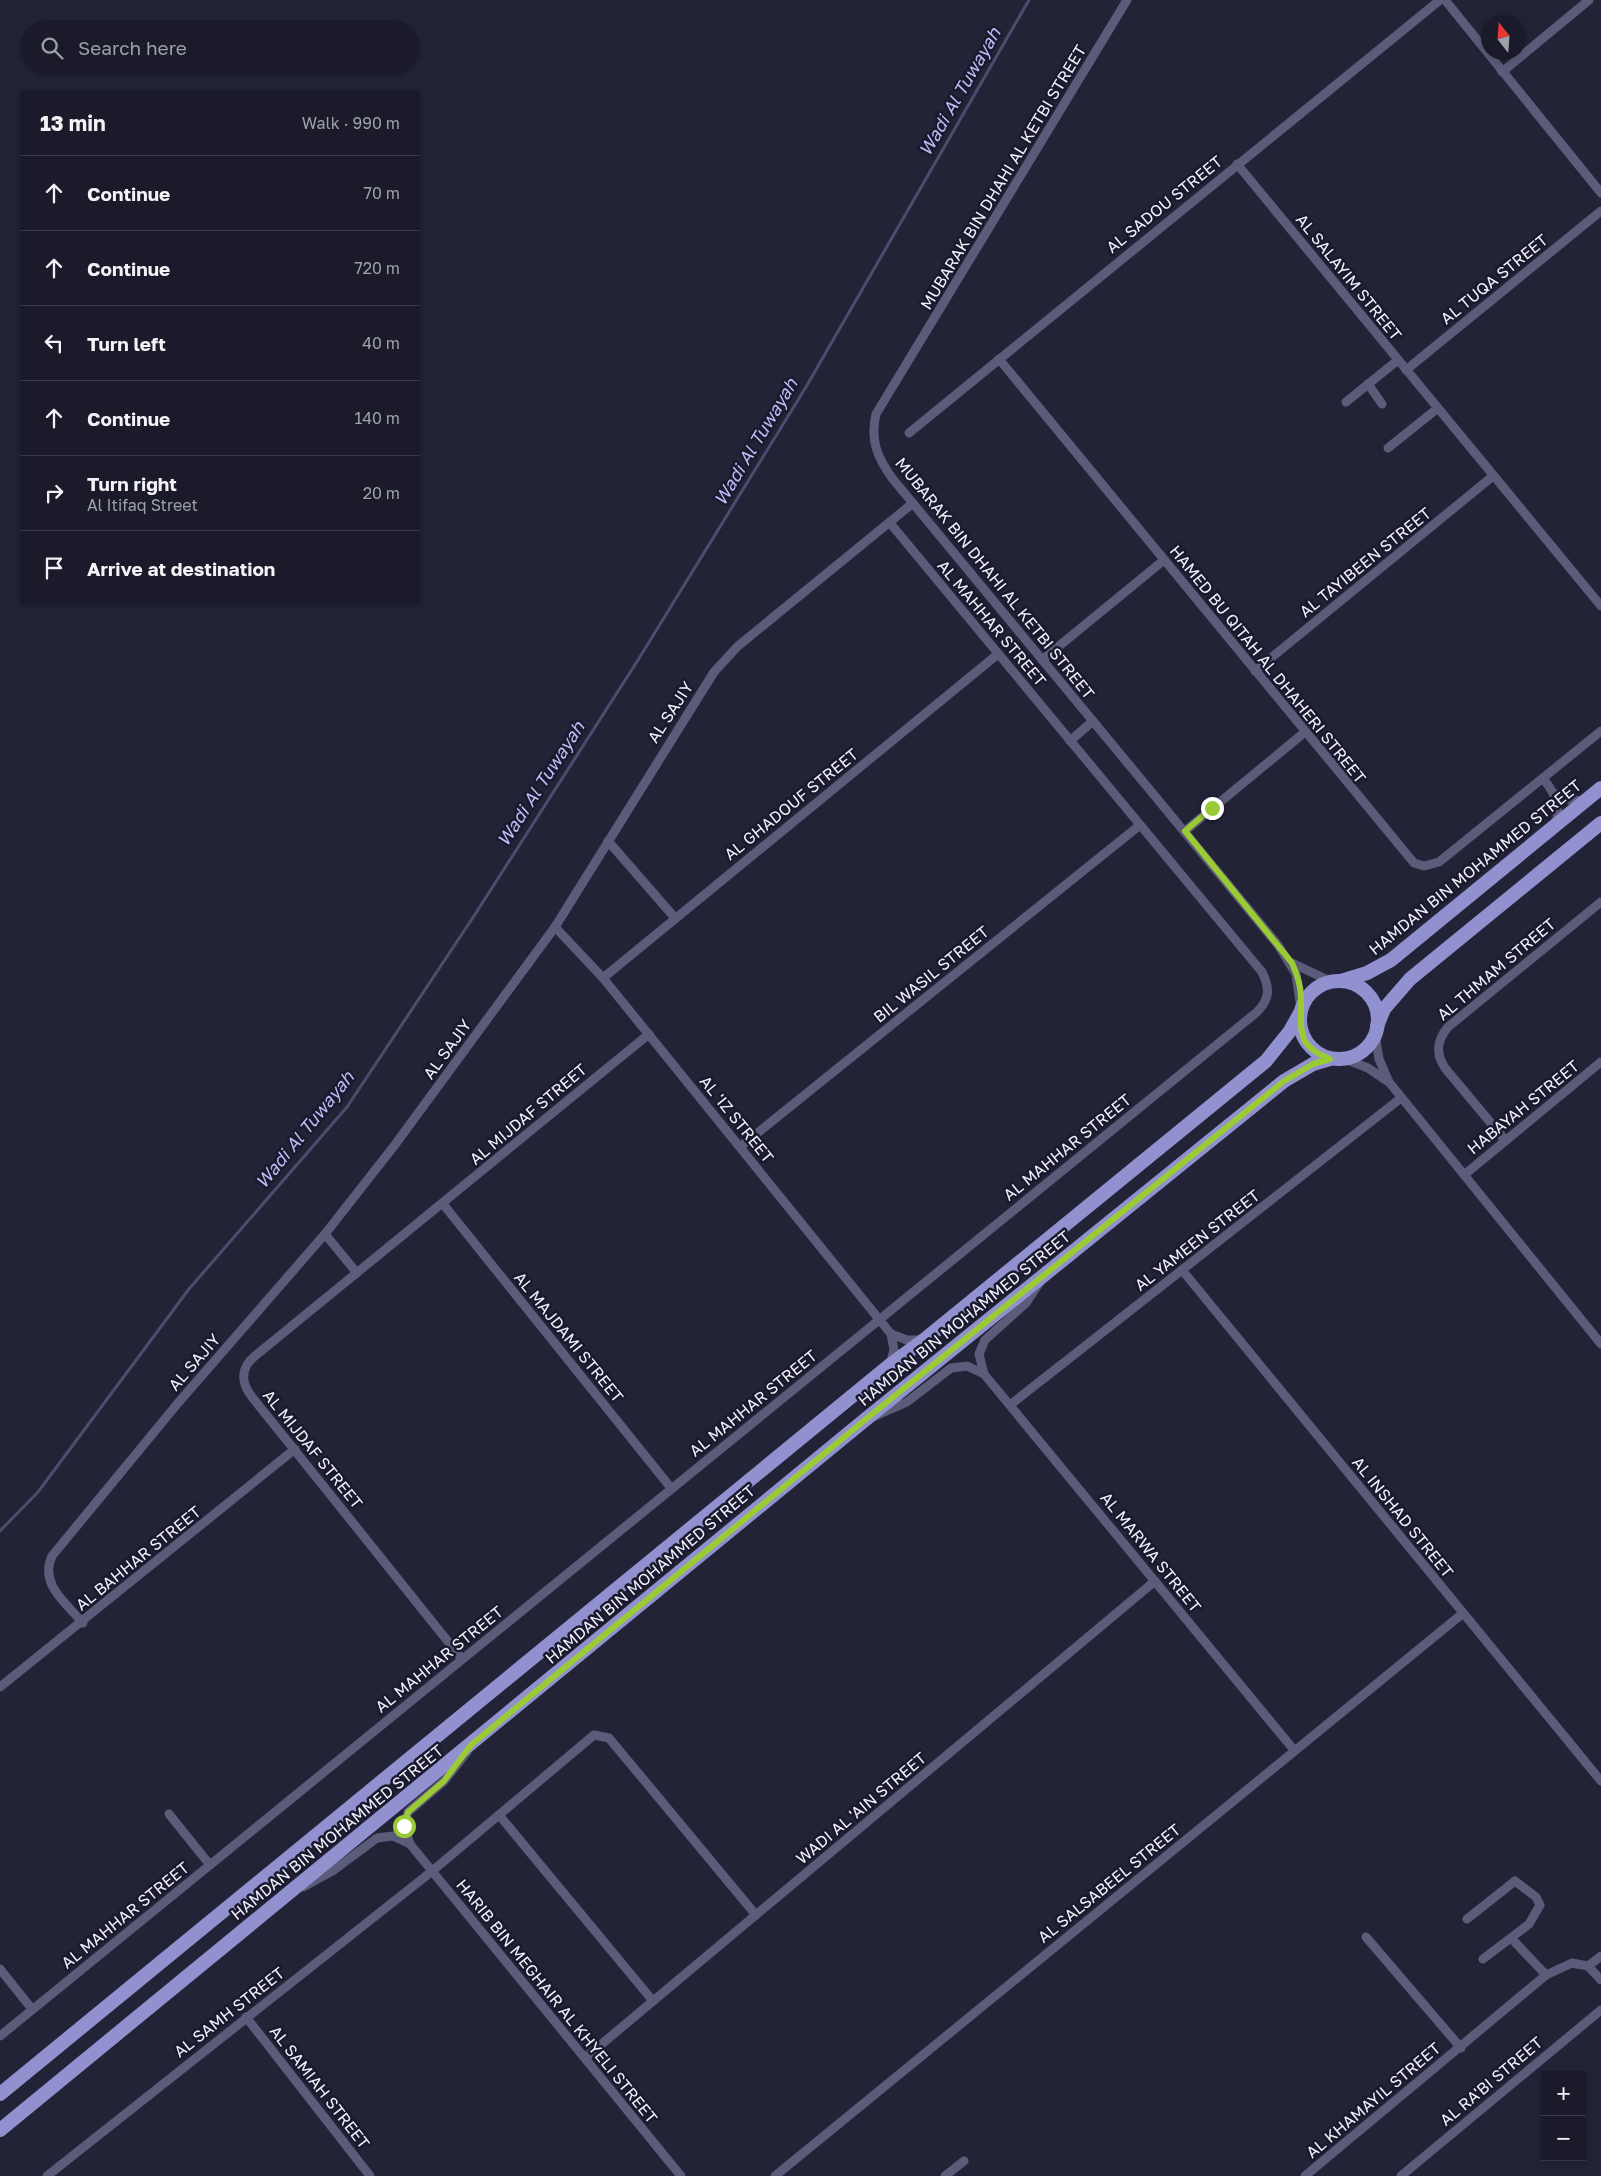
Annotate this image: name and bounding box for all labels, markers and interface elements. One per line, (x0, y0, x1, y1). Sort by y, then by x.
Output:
north arrow (1481, 15, 1526, 60)
search box (20, 20, 420, 75)
water label: Wadi Al Tuwayah (914, 23, 1005, 159)
icon: search (38, 34, 66, 62)
text: Search here (78, 36, 187, 59)
street label: MUBARAK BIN DHAHI AL KETBI STREET (916, 41, 1090, 313)
text: 13 min (40, 110, 106, 136)
text: Walk · 990 m (302, 113, 400, 133)
street label: AL SADOU STREET (1102, 151, 1226, 257)
icon: ahead (40, 179, 68, 207)
text: Continue (87, 182, 170, 205)
text: 70 m (363, 183, 400, 203)
street label: AL SALAYIM STREET (1292, 210, 1406, 344)
street label: AL TUQA STREET (1436, 229, 1552, 328)
icon: ahead (40, 254, 68, 282)
text: Continue (87, 257, 170, 280)
text: 720 m (354, 258, 400, 278)
icon: left (40, 329, 68, 357)
text: Turn left (87, 332, 166, 355)
text: 40 m (362, 333, 400, 353)
water label: Wadi Al Tuwayah (709, 373, 802, 509)
icon: ahead (40, 404, 68, 432)
text: Continue (87, 407, 170, 430)
text: 140 m (354, 408, 400, 428)
street label: MUBARAK BIN DHAHI AL KETBI STREET (891, 453, 1099, 703)
text: Turn right (87, 472, 177, 495)
icon: right (40, 479, 68, 507)
text: 20 m (363, 483, 400, 503)
text: Al Itifaq Street (87, 495, 198, 515)
street label: AL TAYIBEEN STREET (1295, 503, 1435, 621)
street label: HAMED BU QITAH AL DHAHERI STREET (1166, 541, 1370, 787)
icon: arrive (40, 554, 68, 582)
street label: AL MAHHAR STREET (933, 556, 1051, 690)
text: Arrive at destination (87, 557, 275, 580)
street label: AL SAJIY (643, 677, 698, 746)
water label: Wadi Al Tuwayah (492, 716, 589, 850)
street label: AL GHADOUF STREET (720, 744, 862, 864)
street label: HAMDAN BIN MOHAMMED STREET (1365, 775, 1585, 959)
route end (1201, 797, 1224, 820)
street label: AL THMAM STREET (1433, 914, 1559, 1024)
street label: BIL WASIL STREET (869, 921, 993, 1027)
street label: AL SAJIY (419, 1015, 476, 1083)
street label: HABAYAH STREET (1463, 1056, 1583, 1158)
street label: AL MIJDAF STREET (465, 1059, 591, 1169)
water label: Wadi Al Tuwayah (250, 1066, 359, 1192)
street label: AL 'IZ STREET (696, 1071, 778, 1167)
street label: AL MAHHAR STREET (999, 1089, 1135, 1205)
street label: AL YAMEEN STREET (1131, 1185, 1264, 1295)
street label: HAMDAN BIN MOHAMMED STREET (854, 1226, 1074, 1410)
street label: AL MAJDAMI STREET (510, 1268, 628, 1406)
street label: AL SAJIY (164, 1329, 225, 1395)
street label: AL MAHHAR STREET (685, 1345, 821, 1461)
street label: AL MIJDAF STREET (259, 1386, 367, 1513)
street label: AL INSHAD STREET (1348, 1452, 1458, 1582)
street label: HAMDAN BIN MOHAMMED STREET (541, 1480, 759, 1668)
street label: AL MARWA STREET (1096, 1488, 1206, 1616)
street label: AL BAHHAR STREET (71, 1501, 205, 1615)
street label: AL MAHHAR STREET (371, 1601, 507, 1717)
street label: HAMDAN BIN MOHAMMED STREET (227, 1740, 447, 1924)
street label: WADI AL 'AIN STREET (792, 1748, 930, 1868)
route start (393, 1815, 416, 1838)
street label: AL SALSABEEL STREET (1034, 1819, 1185, 1947)
street label: AL MAHHAR STREET (57, 1857, 193, 1973)
street label: HARIB BIN MEGHAIR AL KHYELI STREET (452, 1875, 662, 2127)
street label: AL SAMH STREET (170, 1963, 288, 2061)
street label: AL SAMIAH STREET (266, 2021, 374, 2153)
street label: AL RA'BI STREET (1436, 2032, 1546, 2130)
street label: AL KHAMAYIL STREET (1302, 2038, 1444, 2162)
map controls (1541, 2071, 1586, 2161)
button: + (1541, 2071, 1586, 2116)
button: − (1541, 2116, 1586, 2161)

